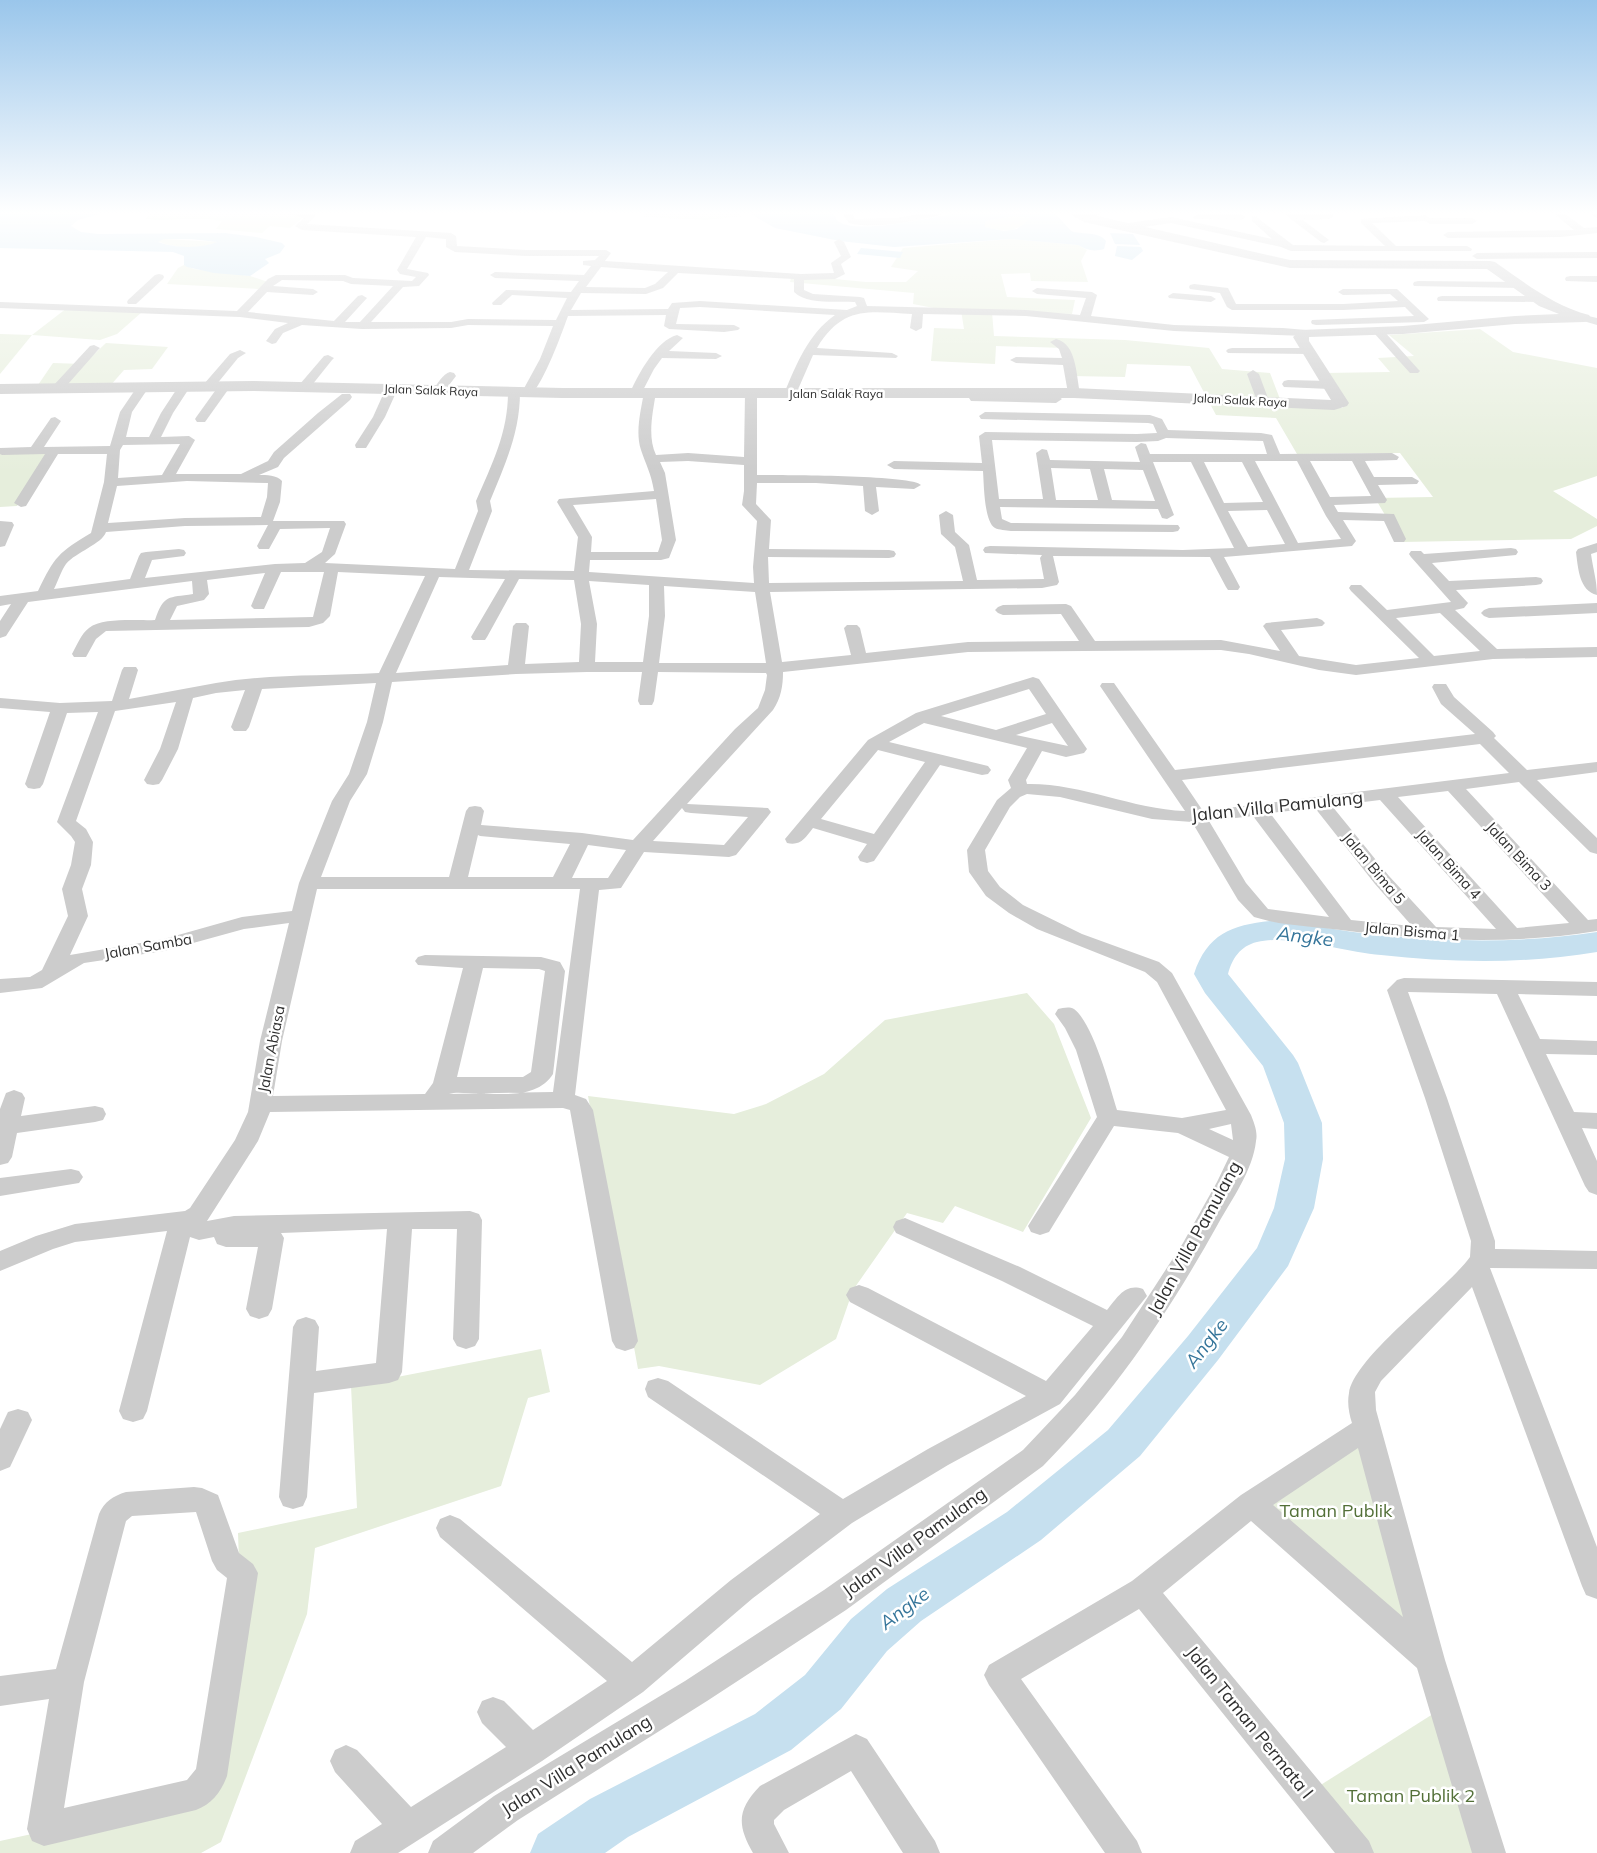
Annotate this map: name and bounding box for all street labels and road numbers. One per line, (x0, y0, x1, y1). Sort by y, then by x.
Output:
street label: Jalan Salak Raya (384, 381, 478, 399)
street label: Jalan Salak Raya (789, 386, 883, 401)
street label: Jalan Salak Raya (1193, 390, 1287, 410)
street label: Jalan Villa Pamulang (1190, 786, 1364, 826)
street label: Jalan Bima 3 (1482, 817, 1556, 895)
street label: Jalan Bima 4 (1412, 825, 1486, 903)
street label: Jalan Bima 5 (1338, 828, 1410, 908)
street label: Jalan Bisma 1 (1364, 917, 1460, 945)
street label: Jalan Samba (103, 929, 193, 963)
street label: Jalan Abiasa (253, 1004, 289, 1094)
street label: Jalan Villa Pamulang (1142, 1157, 1246, 1319)
street label: Jalan Villa Pamulang (837, 1482, 991, 1602)
street label: Jalan Taman Permata I (1181, 1641, 1319, 1803)
street label: Jalan Villa Pamulang (497, 1709, 655, 1821)

